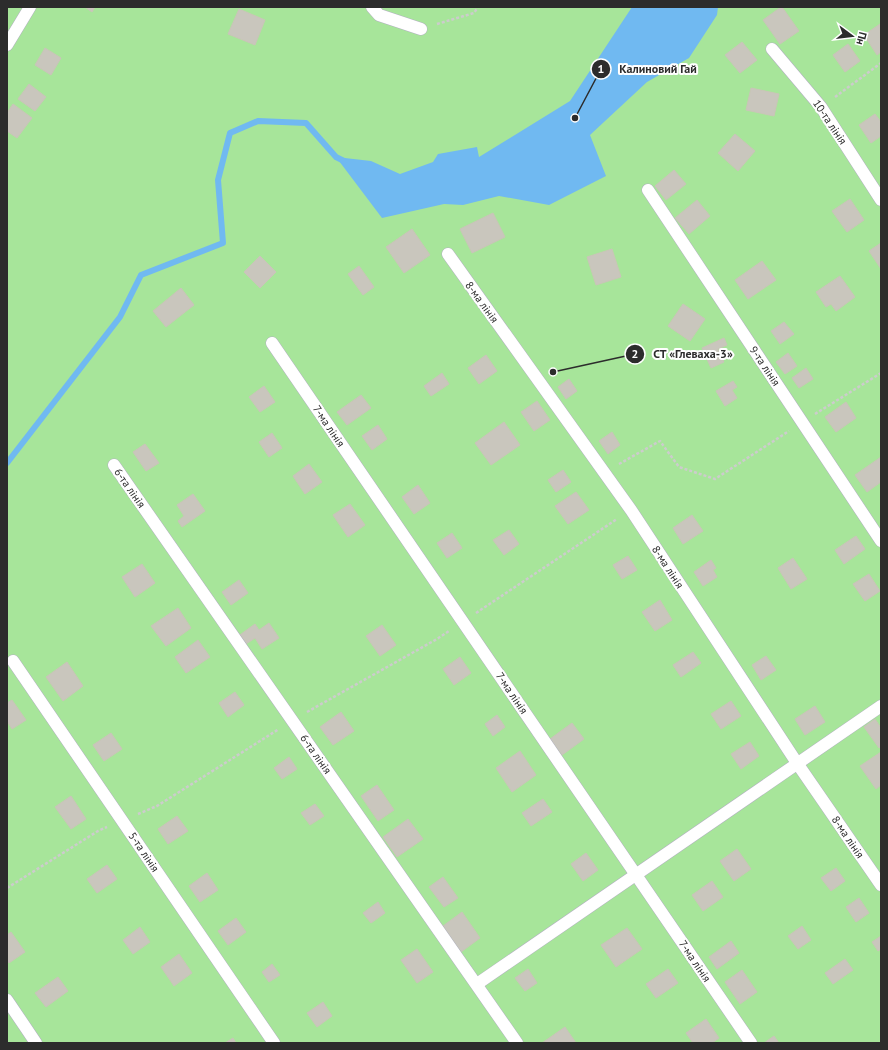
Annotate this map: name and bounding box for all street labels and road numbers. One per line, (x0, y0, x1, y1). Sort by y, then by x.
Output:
street label: 10-та лінія (810, 97, 850, 147)
street label: 8-ма лінія (462, 278, 502, 326)
street label: 9-та лінія (747, 343, 783, 389)
street label: 7-ма лінія (310, 402, 348, 450)
street label: 6-та лінія (111, 466, 149, 510)
street label: 8-ма лінія (649, 543, 687, 591)
street label: 7-ма лінія (493, 669, 531, 717)
street label: 6-та лінія (297, 732, 335, 776)
street label: 8-ма лінія (829, 813, 867, 861)
street label: 5-та лінія (126, 829, 162, 875)
street label: 7-ма лінія (676, 937, 714, 985)

